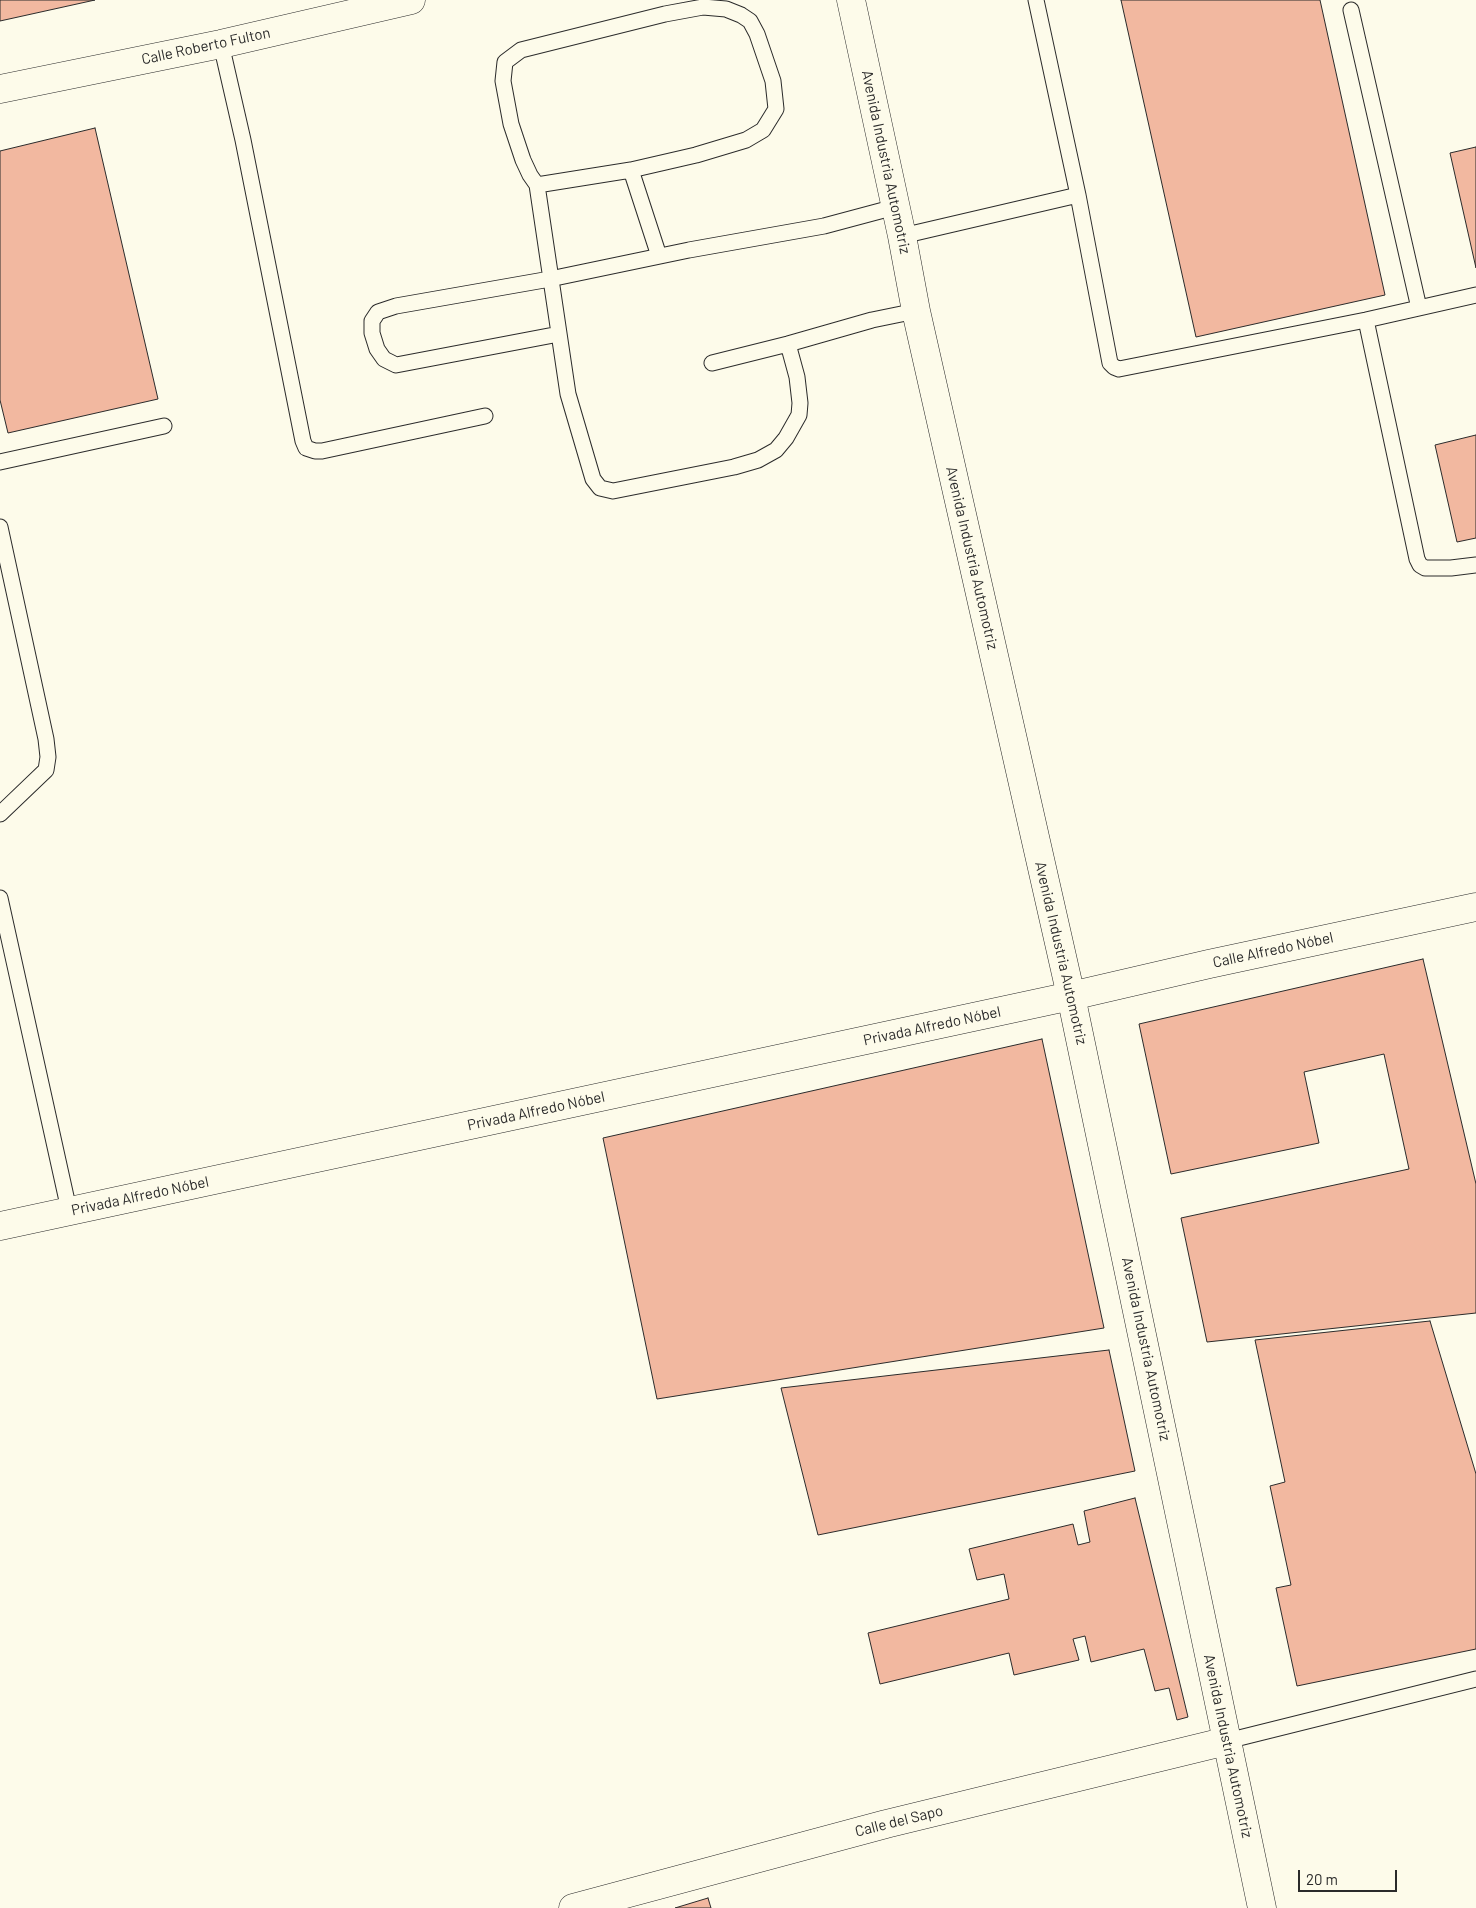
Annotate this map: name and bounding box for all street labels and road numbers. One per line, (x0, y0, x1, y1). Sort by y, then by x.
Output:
street label: Calle Roberto Fulton (140, 24, 272, 68)
street label: Avenida Industria Automotriz (858, 68, 914, 256)
street label: Avenida Industria Automotriz (942, 465, 1002, 651)
street label: Avenida Industria Automotriz (1031, 860, 1091, 1046)
street label: Calle Alfredo Nóbel (1211, 928, 1335, 972)
street label: Privada Alfredo Nóbel (862, 1003, 1002, 1049)
street label: Privada Alfredo Nóbel (466, 1088, 606, 1134)
street label: Privada Alfredo Nóbel (70, 1173, 210, 1219)
street label: Avenida Industria Automotriz (1118, 1255, 1174, 1443)
street label: Avenida Industria Automotriz (1200, 1652, 1256, 1840)
street label: Calle del Sapo (853, 1801, 945, 1841)

